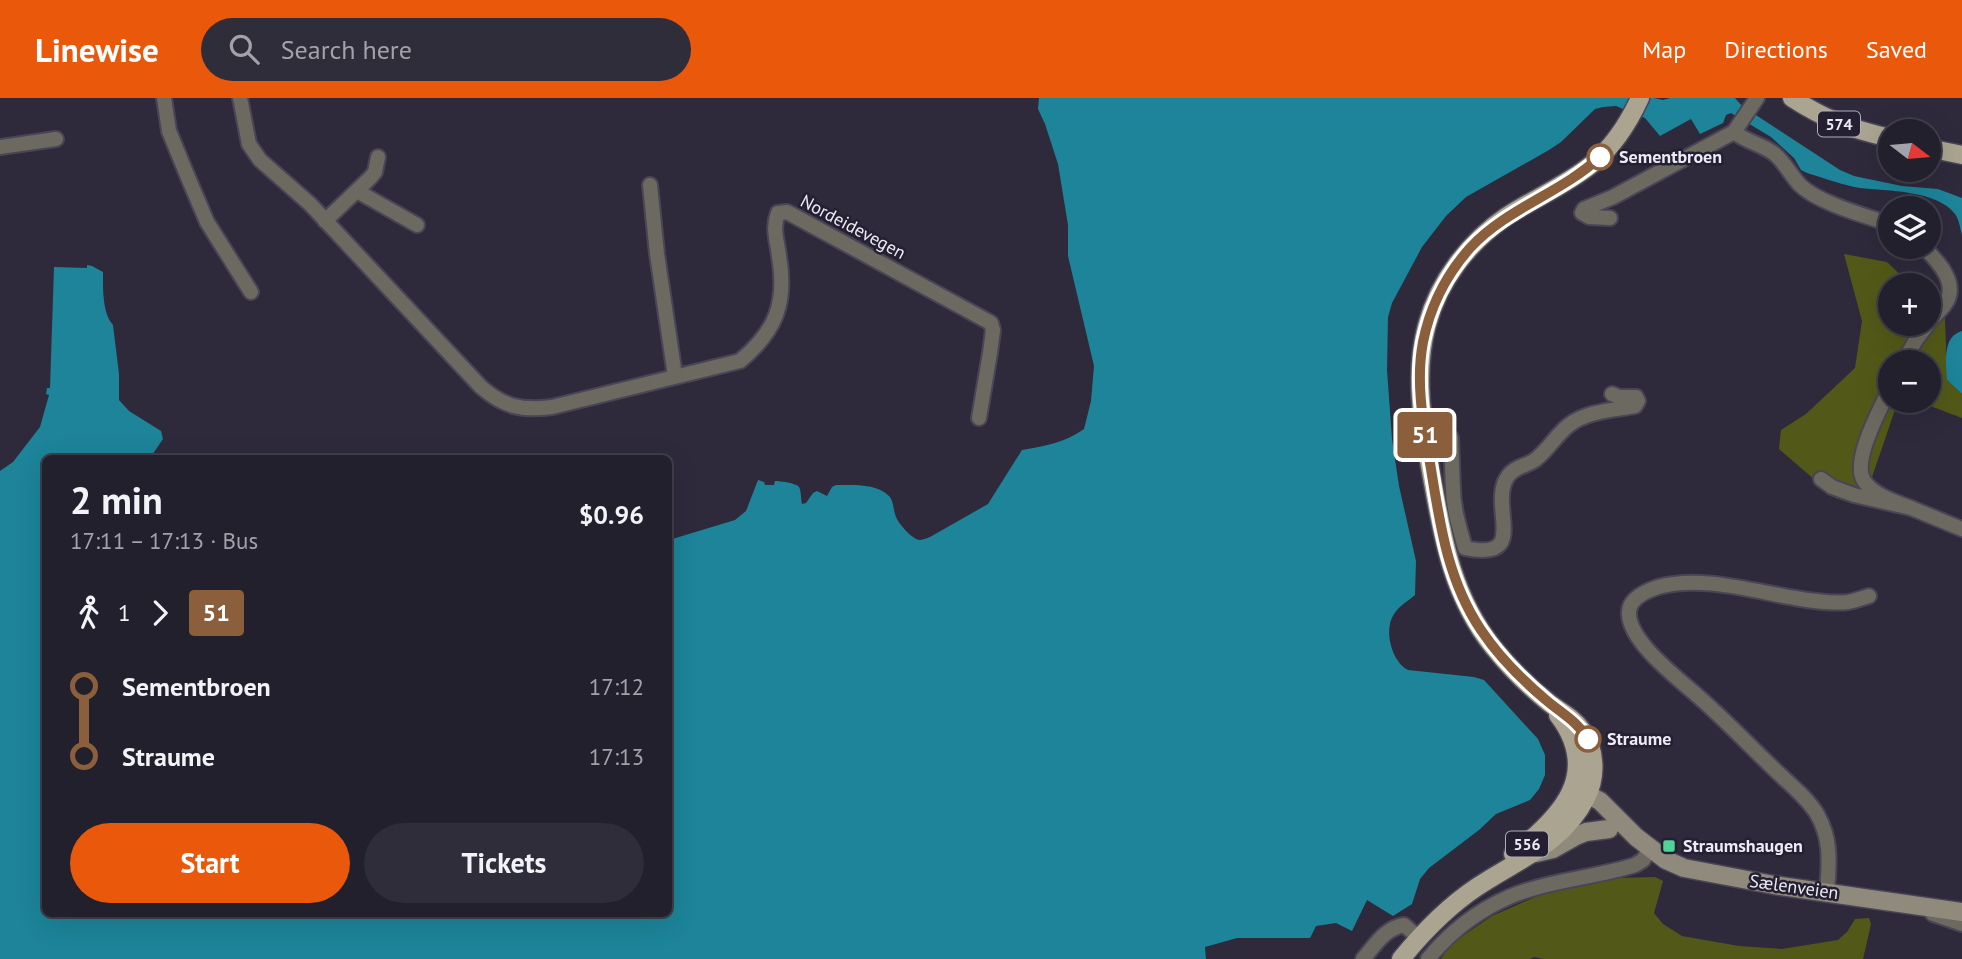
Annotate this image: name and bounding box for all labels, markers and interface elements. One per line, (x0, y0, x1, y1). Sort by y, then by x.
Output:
search box (201, 18, 691, 81)
text: Linewise (35, 28, 159, 71)
icon: search (225, 30, 263, 68)
text: Search here (281, 33, 412, 66)
text: Map (1642, 34, 1686, 65)
text: Directions (1724, 34, 1828, 65)
text: Saved (1866, 34, 1927, 65)
road number: 574 (1818, 112, 1860, 136)
north arrow (1878, 119, 1941, 182)
map controls (1878, 119, 1941, 413)
marker: Sementbroen (1587, 144, 1613, 170)
place label: Sementbroen (1619, 145, 1722, 168)
street label: Nordeidevegen (797, 189, 910, 264)
button: layers (1878, 196, 1941, 259)
button: + (1878, 273, 1941, 336)
button: − (1878, 350, 1941, 413)
line badge: 51 (1394, 412, 1456, 458)
text: 51 (1411, 419, 1439, 450)
text: 2 min (70, 475, 163, 524)
text: $0.96 (579, 498, 644, 531)
text: 17:11 – 17:13 · Bus (70, 526, 258, 555)
icon: walk (70, 594, 108, 632)
icon: forward (141, 594, 179, 632)
text: 51 (203, 597, 230, 628)
text: 1 (118, 598, 131, 627)
text: Sementbroen (122, 670, 271, 703)
text: 17:12 (589, 672, 644, 701)
marker: Straume (1575, 726, 1601, 752)
place label: Straume (1607, 727, 1671, 750)
text: Straume (122, 740, 215, 773)
text: 17:13 (589, 742, 644, 771)
button: Start (70, 823, 350, 903)
button: Tickets (364, 823, 644, 903)
road number: 556 (1506, 832, 1548, 856)
place label: Straumshaugen (1683, 834, 1803, 857)
marker: Straumshaugen (1661, 838, 1677, 854)
street label: Sælenveien (1748, 869, 1840, 904)

